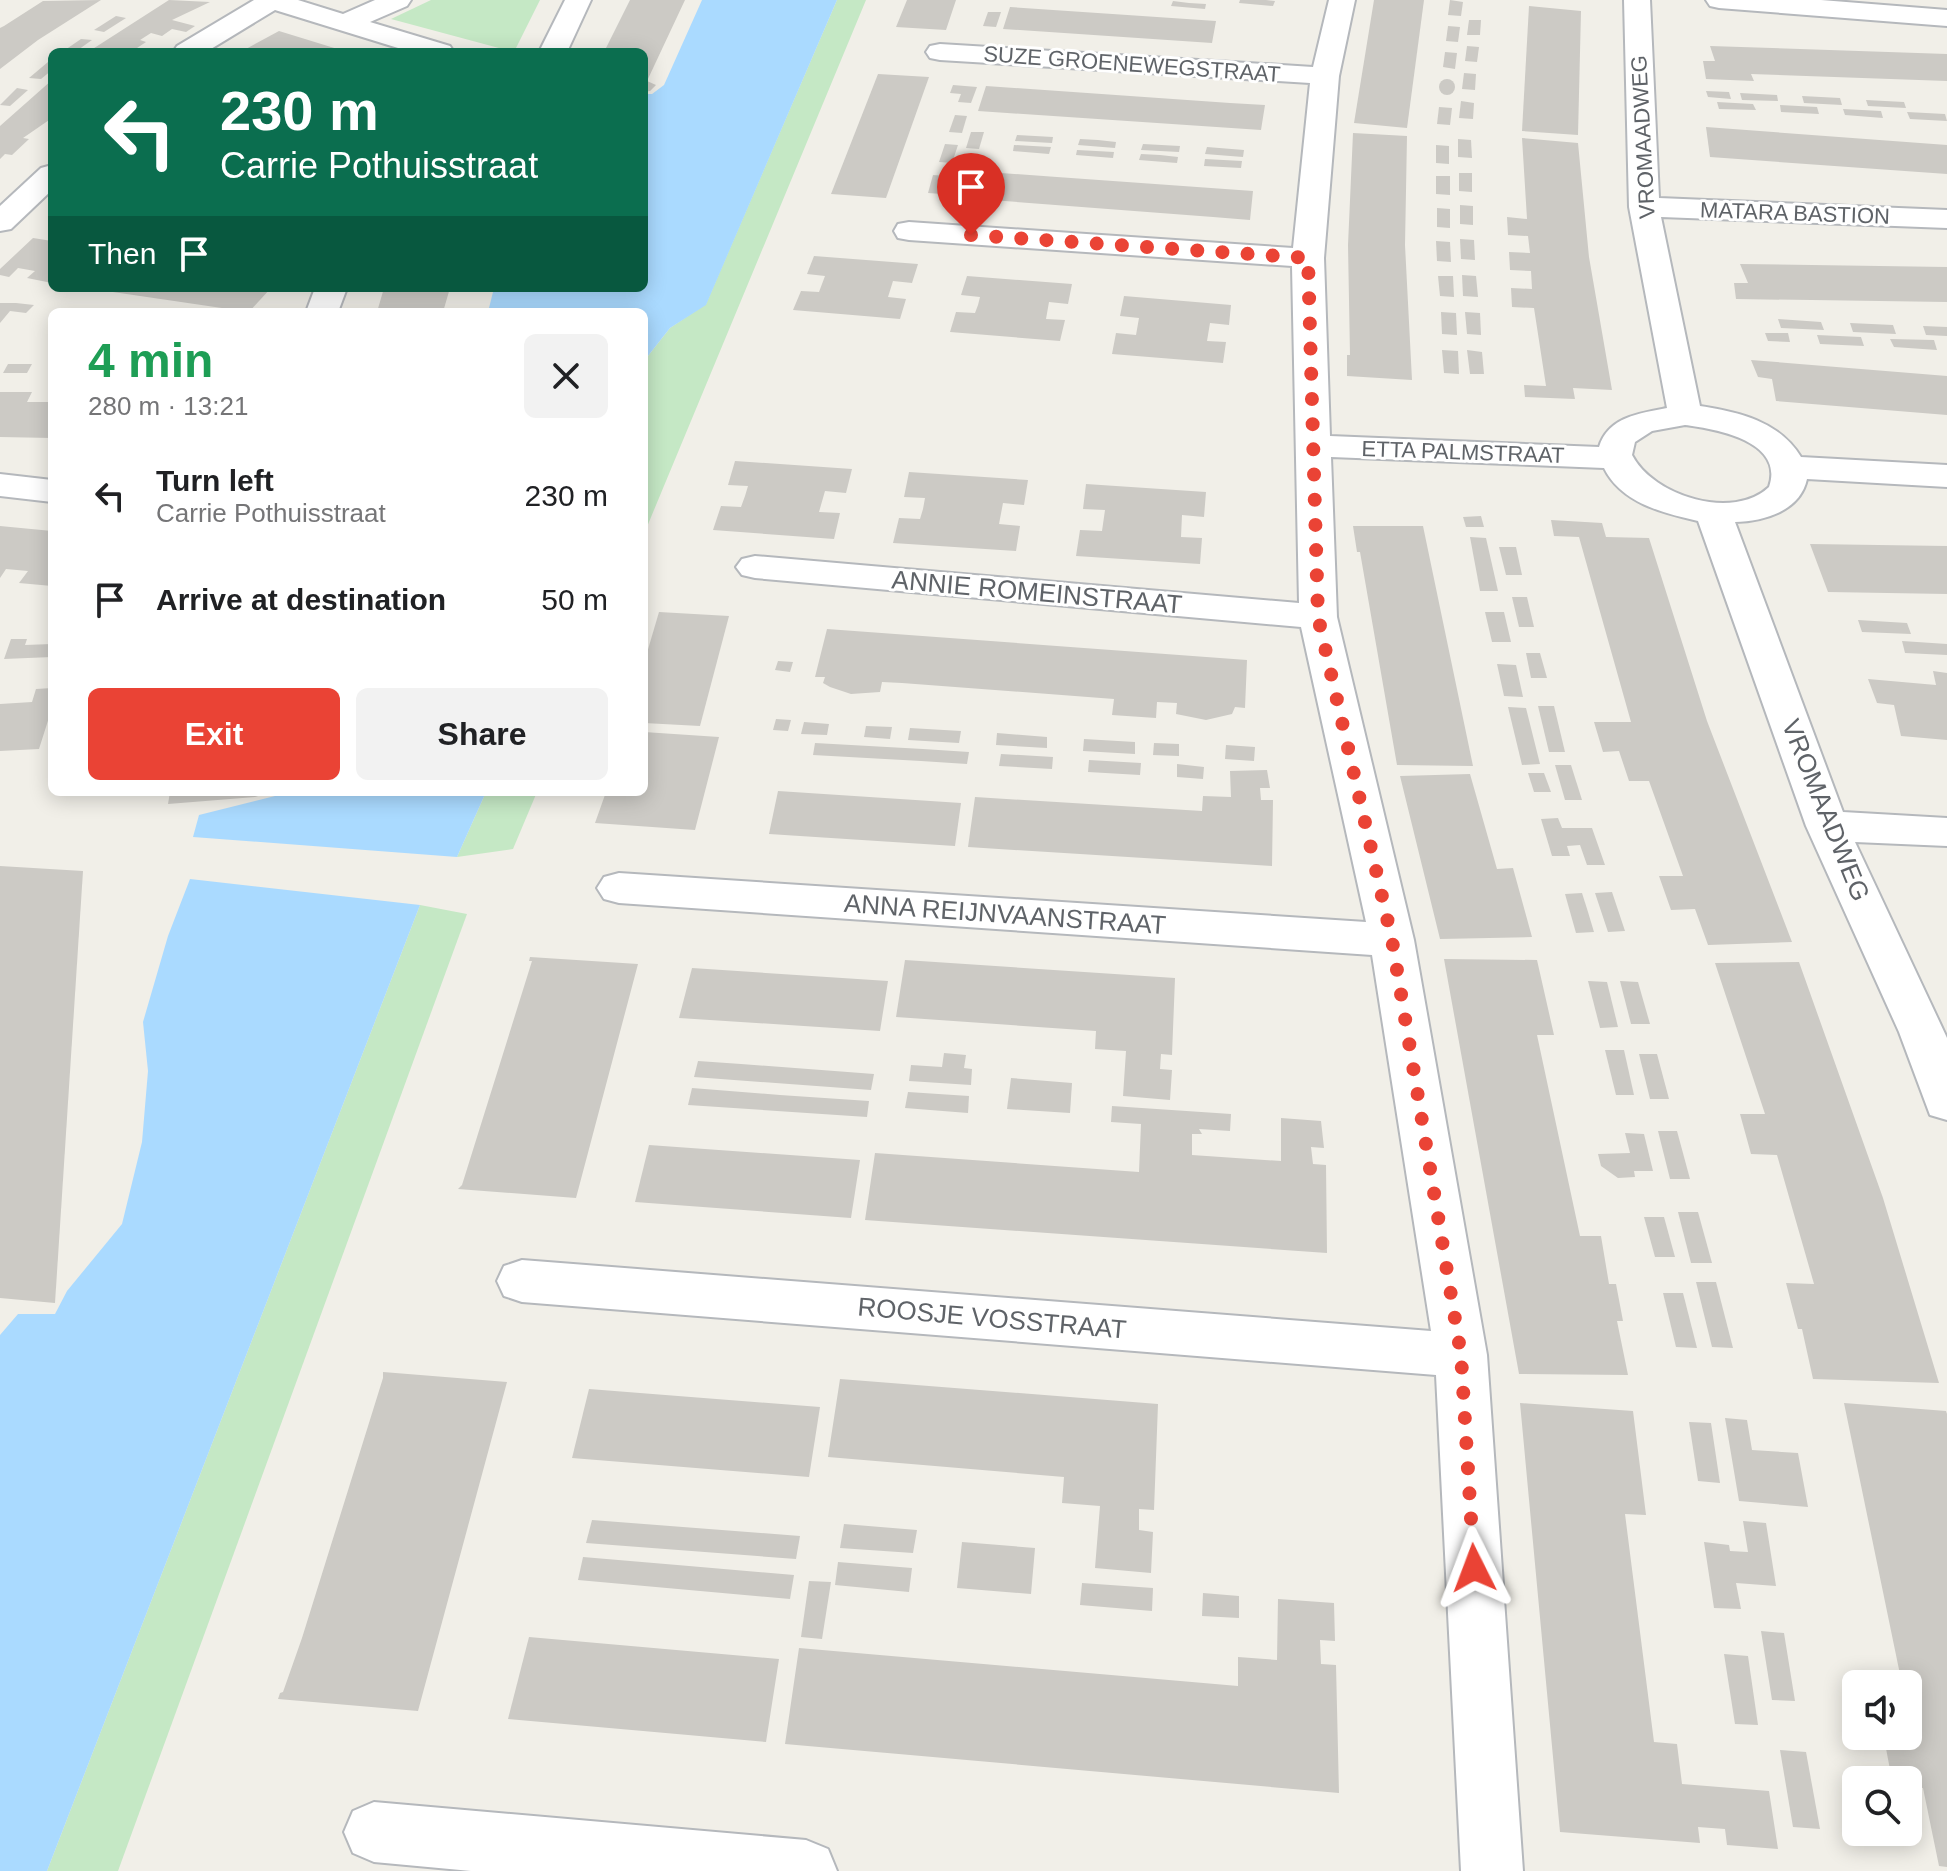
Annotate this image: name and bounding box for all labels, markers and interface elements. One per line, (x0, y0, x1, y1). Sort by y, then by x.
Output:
street label: SUZE GROENEWEGSTRAAT (983, 41, 1281, 87)
street label: VROMAADWEG (1626, 55, 1660, 219)
text: 230 m (220, 79, 379, 142)
icon: left (88, 80, 192, 184)
text: Carrie Pothuisstraat (220, 145, 538, 186)
pin (937, 153, 1005, 235)
icon: arrive (949, 165, 993, 209)
street label: MATARA BASTION (1700, 197, 1890, 229)
icon: arrive (172, 232, 216, 276)
text: Then (88, 237, 156, 270)
text: 4 min (88, 334, 213, 387)
button: close (524, 334, 608, 418)
text: 280 m · 13:21 (88, 391, 248, 421)
street label: ETTA PALMSTRAAT (1361, 436, 1565, 468)
text: Turn left (156, 464, 274, 497)
icon: left (88, 474, 132, 518)
text: 230 m (525, 479, 608, 512)
text: Carrie Pothuisstraat (156, 498, 386, 528)
street label: ANNIE ROMEINSTRAAT (891, 564, 1184, 620)
icon: arrive (88, 578, 132, 622)
text: Arrive at destination (156, 583, 446, 616)
text: 50 m (541, 583, 608, 616)
button: Exit (88, 688, 340, 780)
button: Share (356, 688, 608, 780)
street label: VROMAADWEG (1776, 715, 1876, 905)
street label: ANNA REIJNVAANSTRAAT (843, 888, 1167, 940)
street label: ROOSJE VOSSTRAAT (856, 1291, 1128, 1345)
position arrow (1432, 1526, 1516, 1610)
map controls (1842, 1670, 1922, 1846)
button: sound (1842, 1670, 1922, 1750)
button: search (1842, 1766, 1922, 1846)

